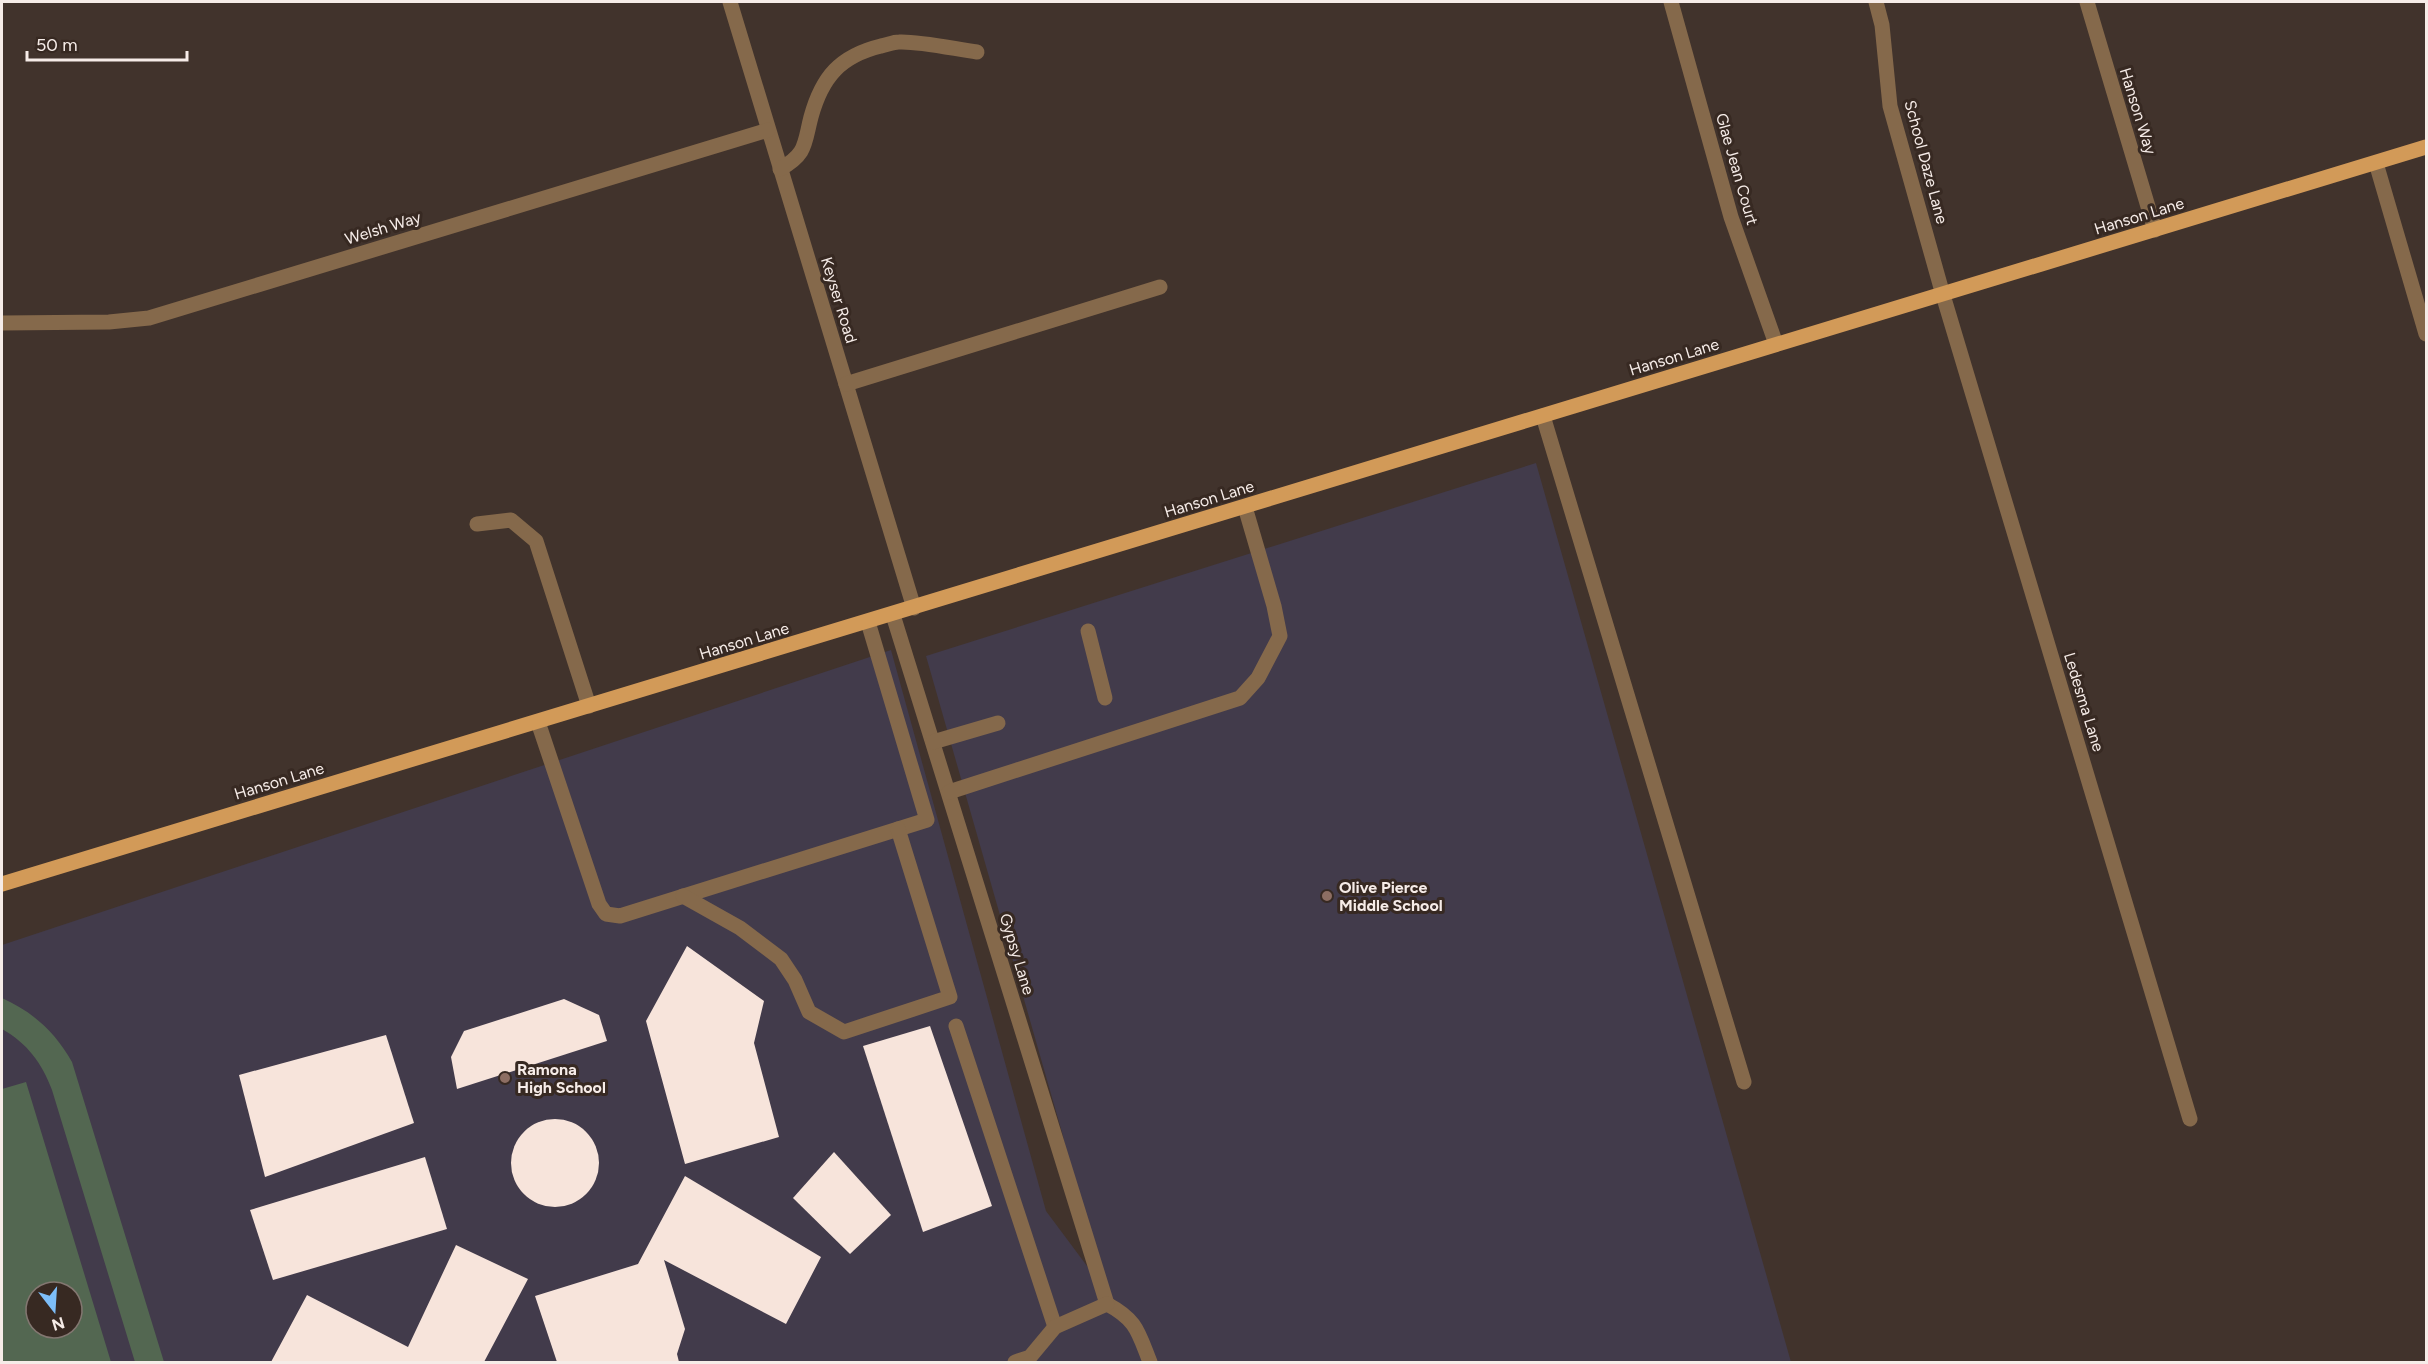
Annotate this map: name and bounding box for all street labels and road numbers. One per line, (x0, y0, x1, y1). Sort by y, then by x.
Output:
street label: Hanson Way (2116, 65, 2160, 157)
street label: School Daze Lane (1900, 98, 1952, 226)
street label: Glae Jean Court (1712, 111, 1762, 227)
street label: Hanson Lane (2092, 193, 2186, 239)
street label: Welsh Way (343, 207, 424, 249)
street label: Keyser Road (817, 255, 861, 345)
street label: Hanson Lane (1627, 334, 1721, 380)
street label: Hanson Lane (1162, 476, 1256, 522)
street label: Hanson Lane (697, 618, 791, 664)
street label: Ledesma Lane (2060, 650, 2108, 754)
street label: Hanson Lane (232, 758, 326, 804)
street label: Gypsy Lane (996, 911, 1038, 997)

